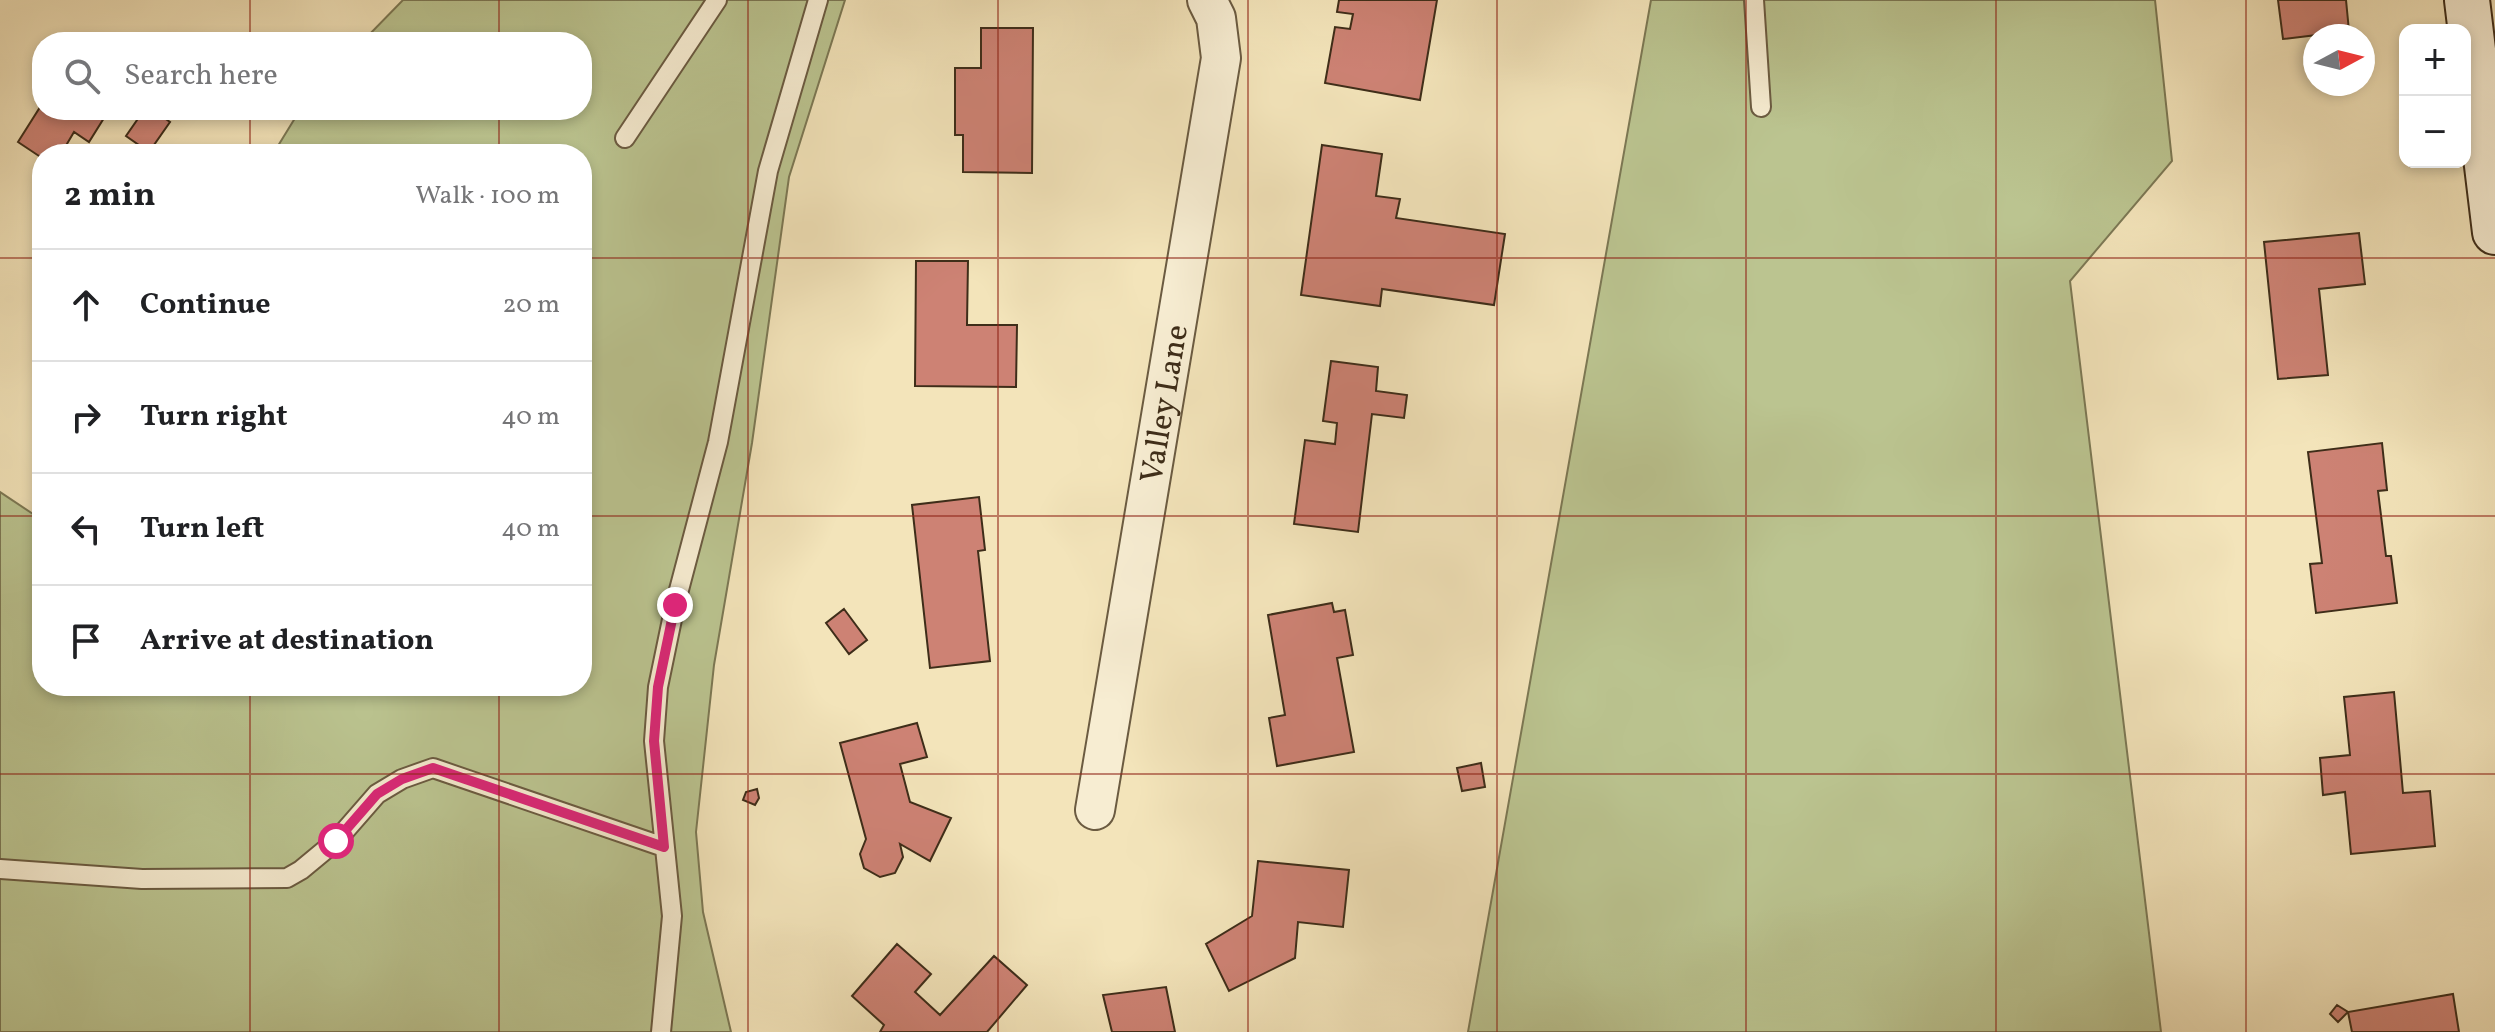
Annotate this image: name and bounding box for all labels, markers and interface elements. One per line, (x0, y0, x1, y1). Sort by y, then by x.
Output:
north arrow (2303, 24, 2375, 96)
map controls (2399, 24, 2471, 168)
button: + (2399, 24, 2471, 96)
search box (32, 32, 592, 120)
icon: search (60, 54, 104, 98)
text: Search here (124, 55, 278, 97)
button: − (2399, 96, 2471, 168)
text: 2 min (64, 173, 156, 220)
text: Walk · 100 m (415, 178, 560, 214)
icon: ahead (64, 283, 108, 327)
text: Continue (140, 284, 271, 326)
text: 20 m (502, 287, 560, 323)
street label: Valley Lane (1131, 322, 1201, 487)
icon: right (64, 395, 108, 439)
text: Turn right (140, 396, 288, 438)
text: 40 m (501, 399, 560, 435)
icon: left (64, 507, 108, 551)
text: Turn left (140, 508, 264, 550)
text: 40 m (501, 511, 560, 547)
route end (657, 587, 693, 623)
icon: arrive (64, 619, 108, 663)
text: Arrive at destination (140, 620, 434, 662)
route start (318, 823, 354, 859)

